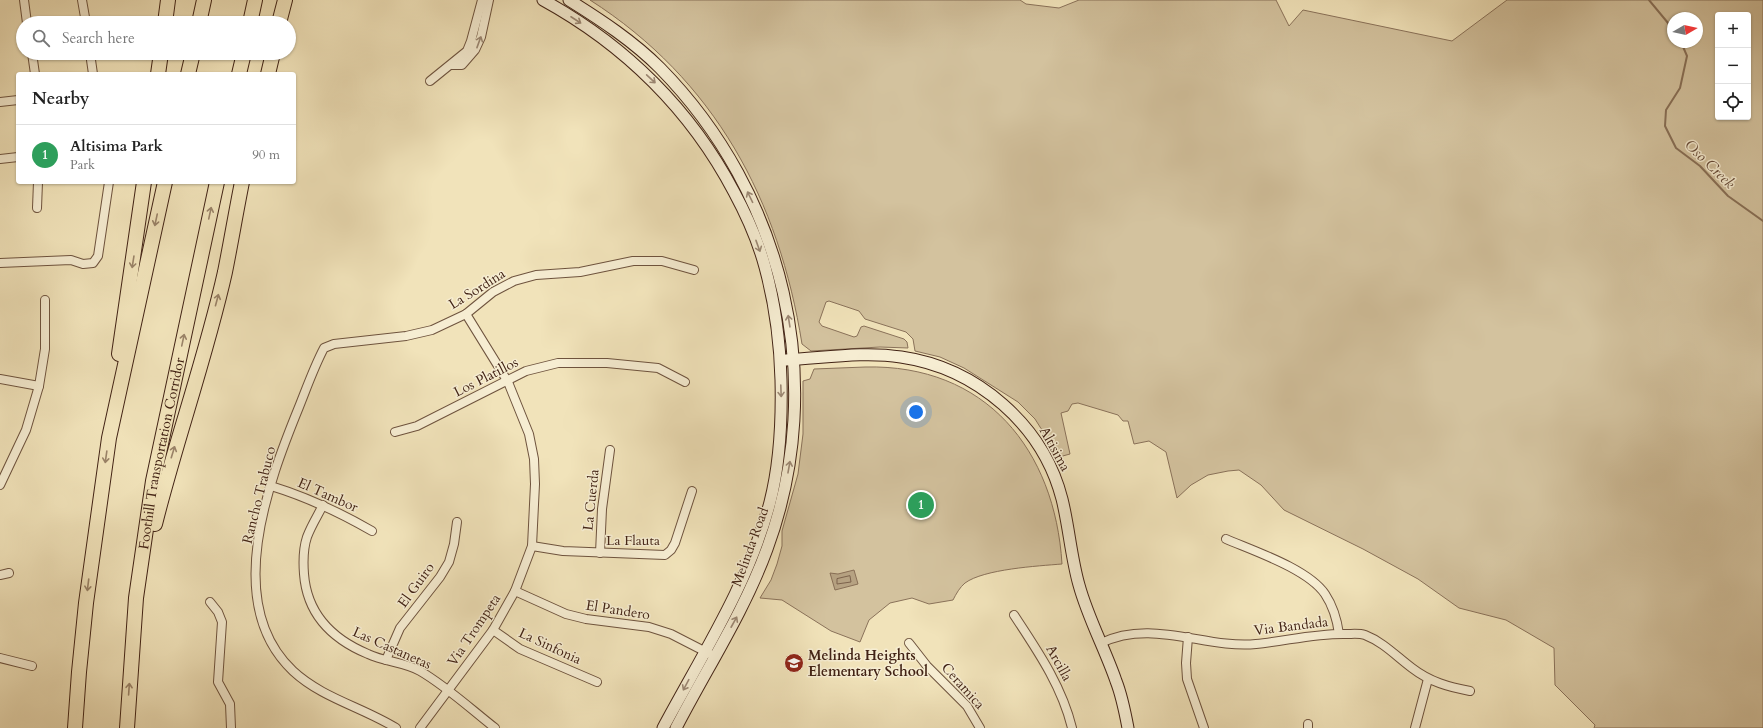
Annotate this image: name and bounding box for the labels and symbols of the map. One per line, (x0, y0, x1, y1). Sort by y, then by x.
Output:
north arrow (1667, 12, 1703, 48)
one-way arrow (570, 16, 581, 24)
one-way arrow (475, 36, 483, 48)
one-way arrow (646, 74, 656, 84)
water label: Oso Creek (1680, 135, 1740, 193)
one-way arrow (746, 191, 754, 203)
one-way arrow (206, 207, 214, 220)
one-way arrow (152, 213, 160, 226)
one-way arrow (755, 240, 763, 252)
one-way arrow (129, 255, 137, 268)
street label: La Sordina (445, 264, 509, 314)
one-way arrow (214, 294, 222, 307)
one-way arrow (785, 315, 793, 328)
one-way arrow (180, 334, 188, 347)
street label: Los Platillos (450, 352, 522, 401)
street label: Foothill Transportation Corridor (134, 355, 189, 551)
one-way arrow (778, 384, 785, 397)
your location (906, 402, 926, 422)
street label: Altisima (1035, 423, 1075, 475)
street label: Rancho Trabuco (238, 444, 280, 546)
one-way arrow (170, 446, 177, 459)
one-way arrow (102, 450, 110, 463)
one-way arrow (785, 461, 793, 474)
street label: La Cuerda (578, 468, 604, 532)
street label: El Tambor (295, 473, 362, 517)
pin: 1 (908, 490, 934, 520)
street label: Melinda Road (727, 504, 773, 589)
street label: La Flauta (606, 531, 660, 550)
street label: El Guiro (393, 558, 439, 611)
one-way arrow (84, 579, 92, 592)
street label: Via Trompeta (443, 590, 505, 670)
street label: El Pandero (585, 596, 652, 625)
street label: Via Bandada (1253, 612, 1329, 640)
one-way arrow (730, 616, 738, 628)
street label: Las Castanetas (350, 622, 435, 674)
street label: La Sinfonia (516, 623, 584, 669)
street label: Arcilla (1041, 642, 1077, 684)
place label: Melinda Heights Elementary School (808, 646, 928, 681)
school or university icon: Melinda Heights Elementary School (783, 652, 805, 674)
street label: Ceramica (937, 659, 989, 713)
one-way arrow (681, 679, 689, 691)
one-way arrow (126, 683, 133, 696)

